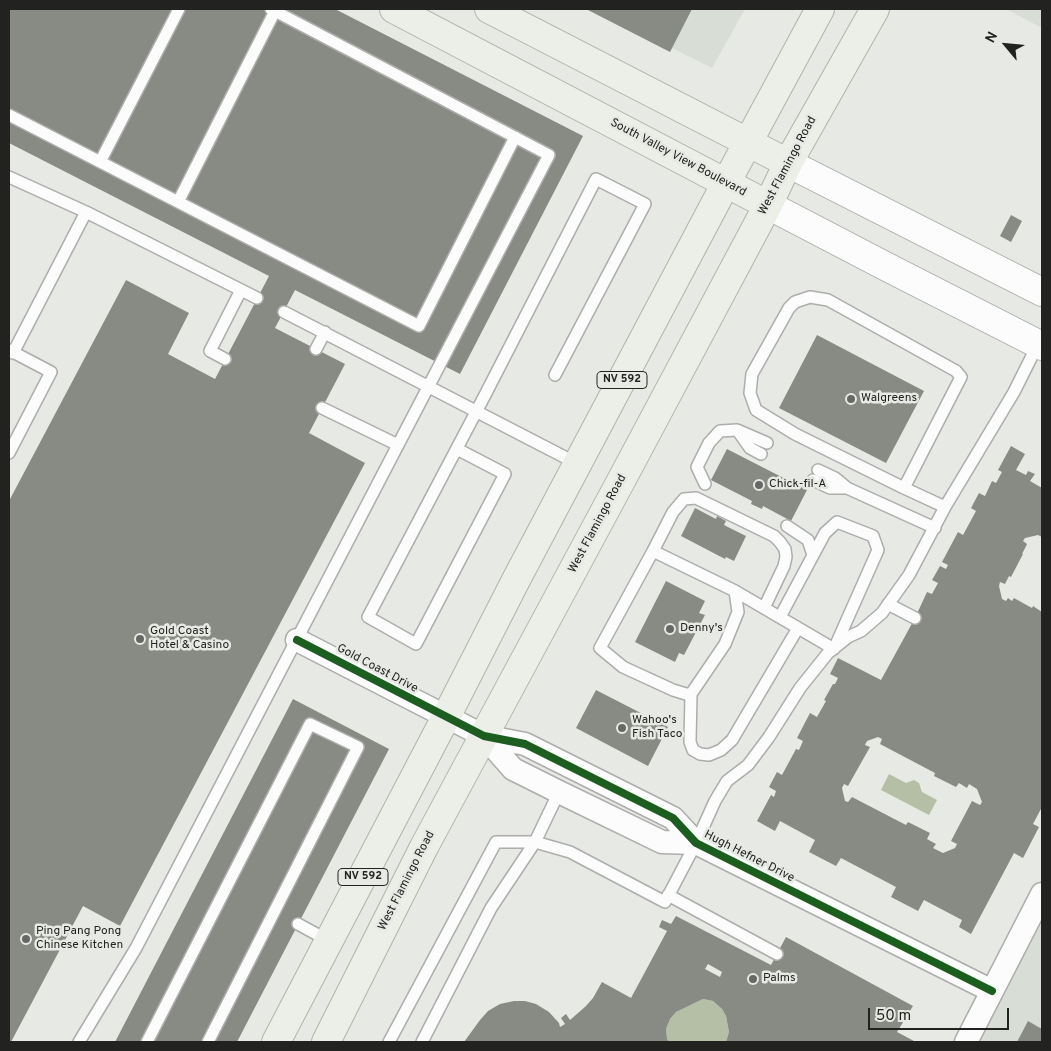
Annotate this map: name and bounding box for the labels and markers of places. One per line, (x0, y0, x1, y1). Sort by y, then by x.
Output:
place label: Walgreens (861, 392, 917, 406)
marker: Walgreens (845, 393, 857, 405)
place label: Chick-fil-A (769, 478, 826, 492)
marker: Chick-fil-A (753, 479, 765, 491)
place label: Denny's (680, 622, 723, 636)
marker: Denny's (664, 623, 676, 635)
place label: Gold Coast Hotel & Casino (150, 625, 229, 653)
marker: Gold Coast Hotel & Casino (134, 633, 146, 645)
place label: Wahoo's Fish Taco (632, 714, 682, 742)
marker: Wahoo's Fish Taco (616, 722, 628, 734)
place label: Ping Pang Pong Chinese Kitchen (36, 925, 123, 953)
marker: Ping Pang Pong Chinese Kitchen (20, 933, 32, 945)
place label: Palms (763, 972, 796, 986)
marker: Palms (747, 973, 759, 985)

